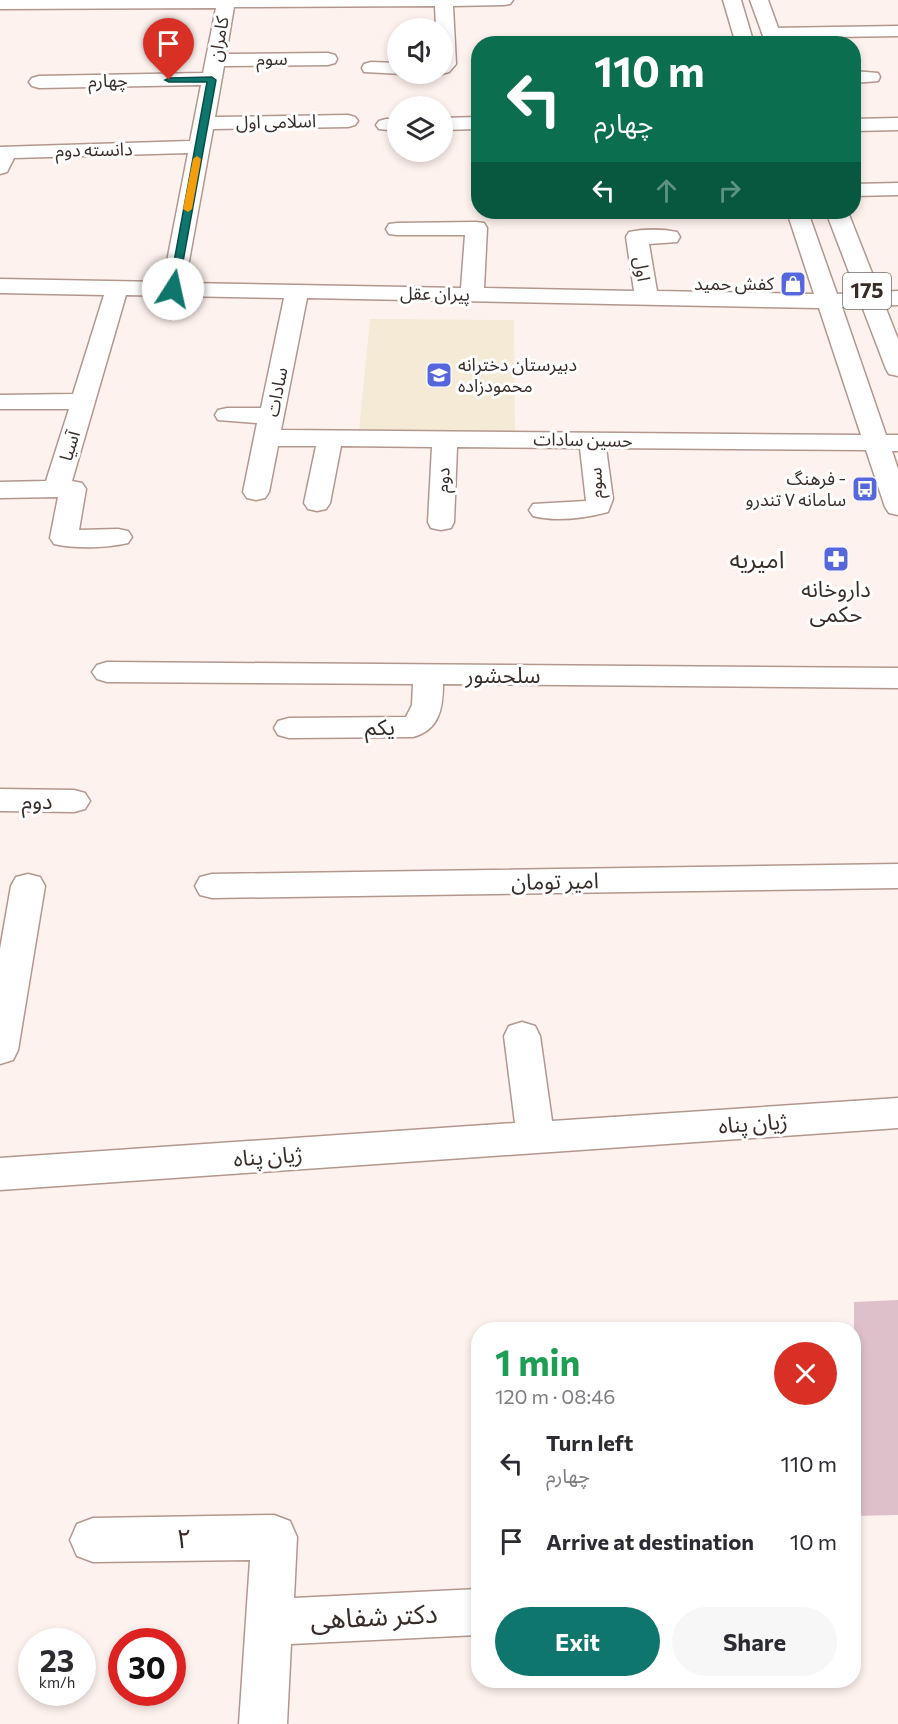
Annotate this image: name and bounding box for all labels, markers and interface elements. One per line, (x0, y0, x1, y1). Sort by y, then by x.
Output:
street label: کامران (203, 14, 234, 63)
pin (143, 18, 194, 80)
map controls (387, 18, 453, 162)
button: sound (387, 18, 453, 84)
icon: arrive (152, 27, 185, 60)
text: 110 m (594, 44, 705, 96)
street label: سوم (256, 47, 288, 73)
icon: left (495, 60, 573, 138)
street label: چهارم (88, 69, 128, 95)
button: layers (387, 96, 453, 162)
text: چهارم (594, 106, 653, 139)
street label: اسلامی اول (236, 109, 316, 134)
street label: دانسته دوم (55, 137, 133, 165)
icon: left (587, 174, 620, 207)
icon: ahead (650, 174, 683, 207)
icon: right (713, 174, 746, 207)
street label: اول (629, 255, 656, 283)
position arrow (141, 257, 205, 321)
shop icon: کفش حمید (778, 269, 808, 299)
place label: کفش حمید (694, 272, 775, 295)
road number: 175 (843, 273, 891, 309)
street label: پیران عقل (400, 281, 470, 306)
place label: دبیرستان دخترانه محمودزاده (458, 353, 577, 397)
school or university icon: دبیرستان دخترانه محمودزاده (424, 360, 454, 390)
street label: سادات (260, 365, 292, 418)
street label: آسیا (54, 427, 84, 463)
street label: حسین سادات (533, 427, 633, 452)
street label: دوم (430, 467, 458, 493)
street label: سوم (583, 467, 611, 499)
place label: فرهنگ - سامانه ۷ تندرو (745, 467, 846, 511)
bus stop icon: فرهنگ - سامانه ۷ تندرو (850, 474, 880, 504)
district label: امیریه (730, 544, 784, 574)
pharmacy icon: داروخانه حکمی (821, 544, 851, 574)
place label: داروخانه حکمی (801, 575, 871, 627)
street label: سلحشور (464, 661, 541, 689)
street label: یکم (365, 713, 395, 744)
street label: دوم (22, 787, 52, 818)
street label: امیر تومان (511, 866, 599, 895)
street label: ژیان پناه (718, 1107, 789, 1141)
street label: ژیان پناه (233, 1140, 304, 1174)
text: 1 min (495, 1339, 580, 1383)
button: close (774, 1342, 837, 1405)
text: 120 m · 08:46 (495, 1384, 615, 1408)
text: Turn left (546, 1429, 633, 1456)
icon: left (495, 1447, 528, 1480)
text: 110 m (780, 1450, 837, 1477)
text: چهارم (546, 1463, 590, 1487)
street label: ۲ (176, 1521, 192, 1554)
icon: arrive (495, 1525, 528, 1558)
text: Arrive at destination (546, 1528, 754, 1555)
text: 10 m (790, 1528, 837, 1555)
street label: دکتر شفاهی (309, 1596, 439, 1636)
button: Exit (495, 1607, 660, 1676)
button: Share (672, 1607, 837, 1676)
speed limit sign: 30 (108, 1628, 186, 1706)
text: 23 (40, 1641, 74, 1678)
text: km/h (39, 1673, 75, 1691)

